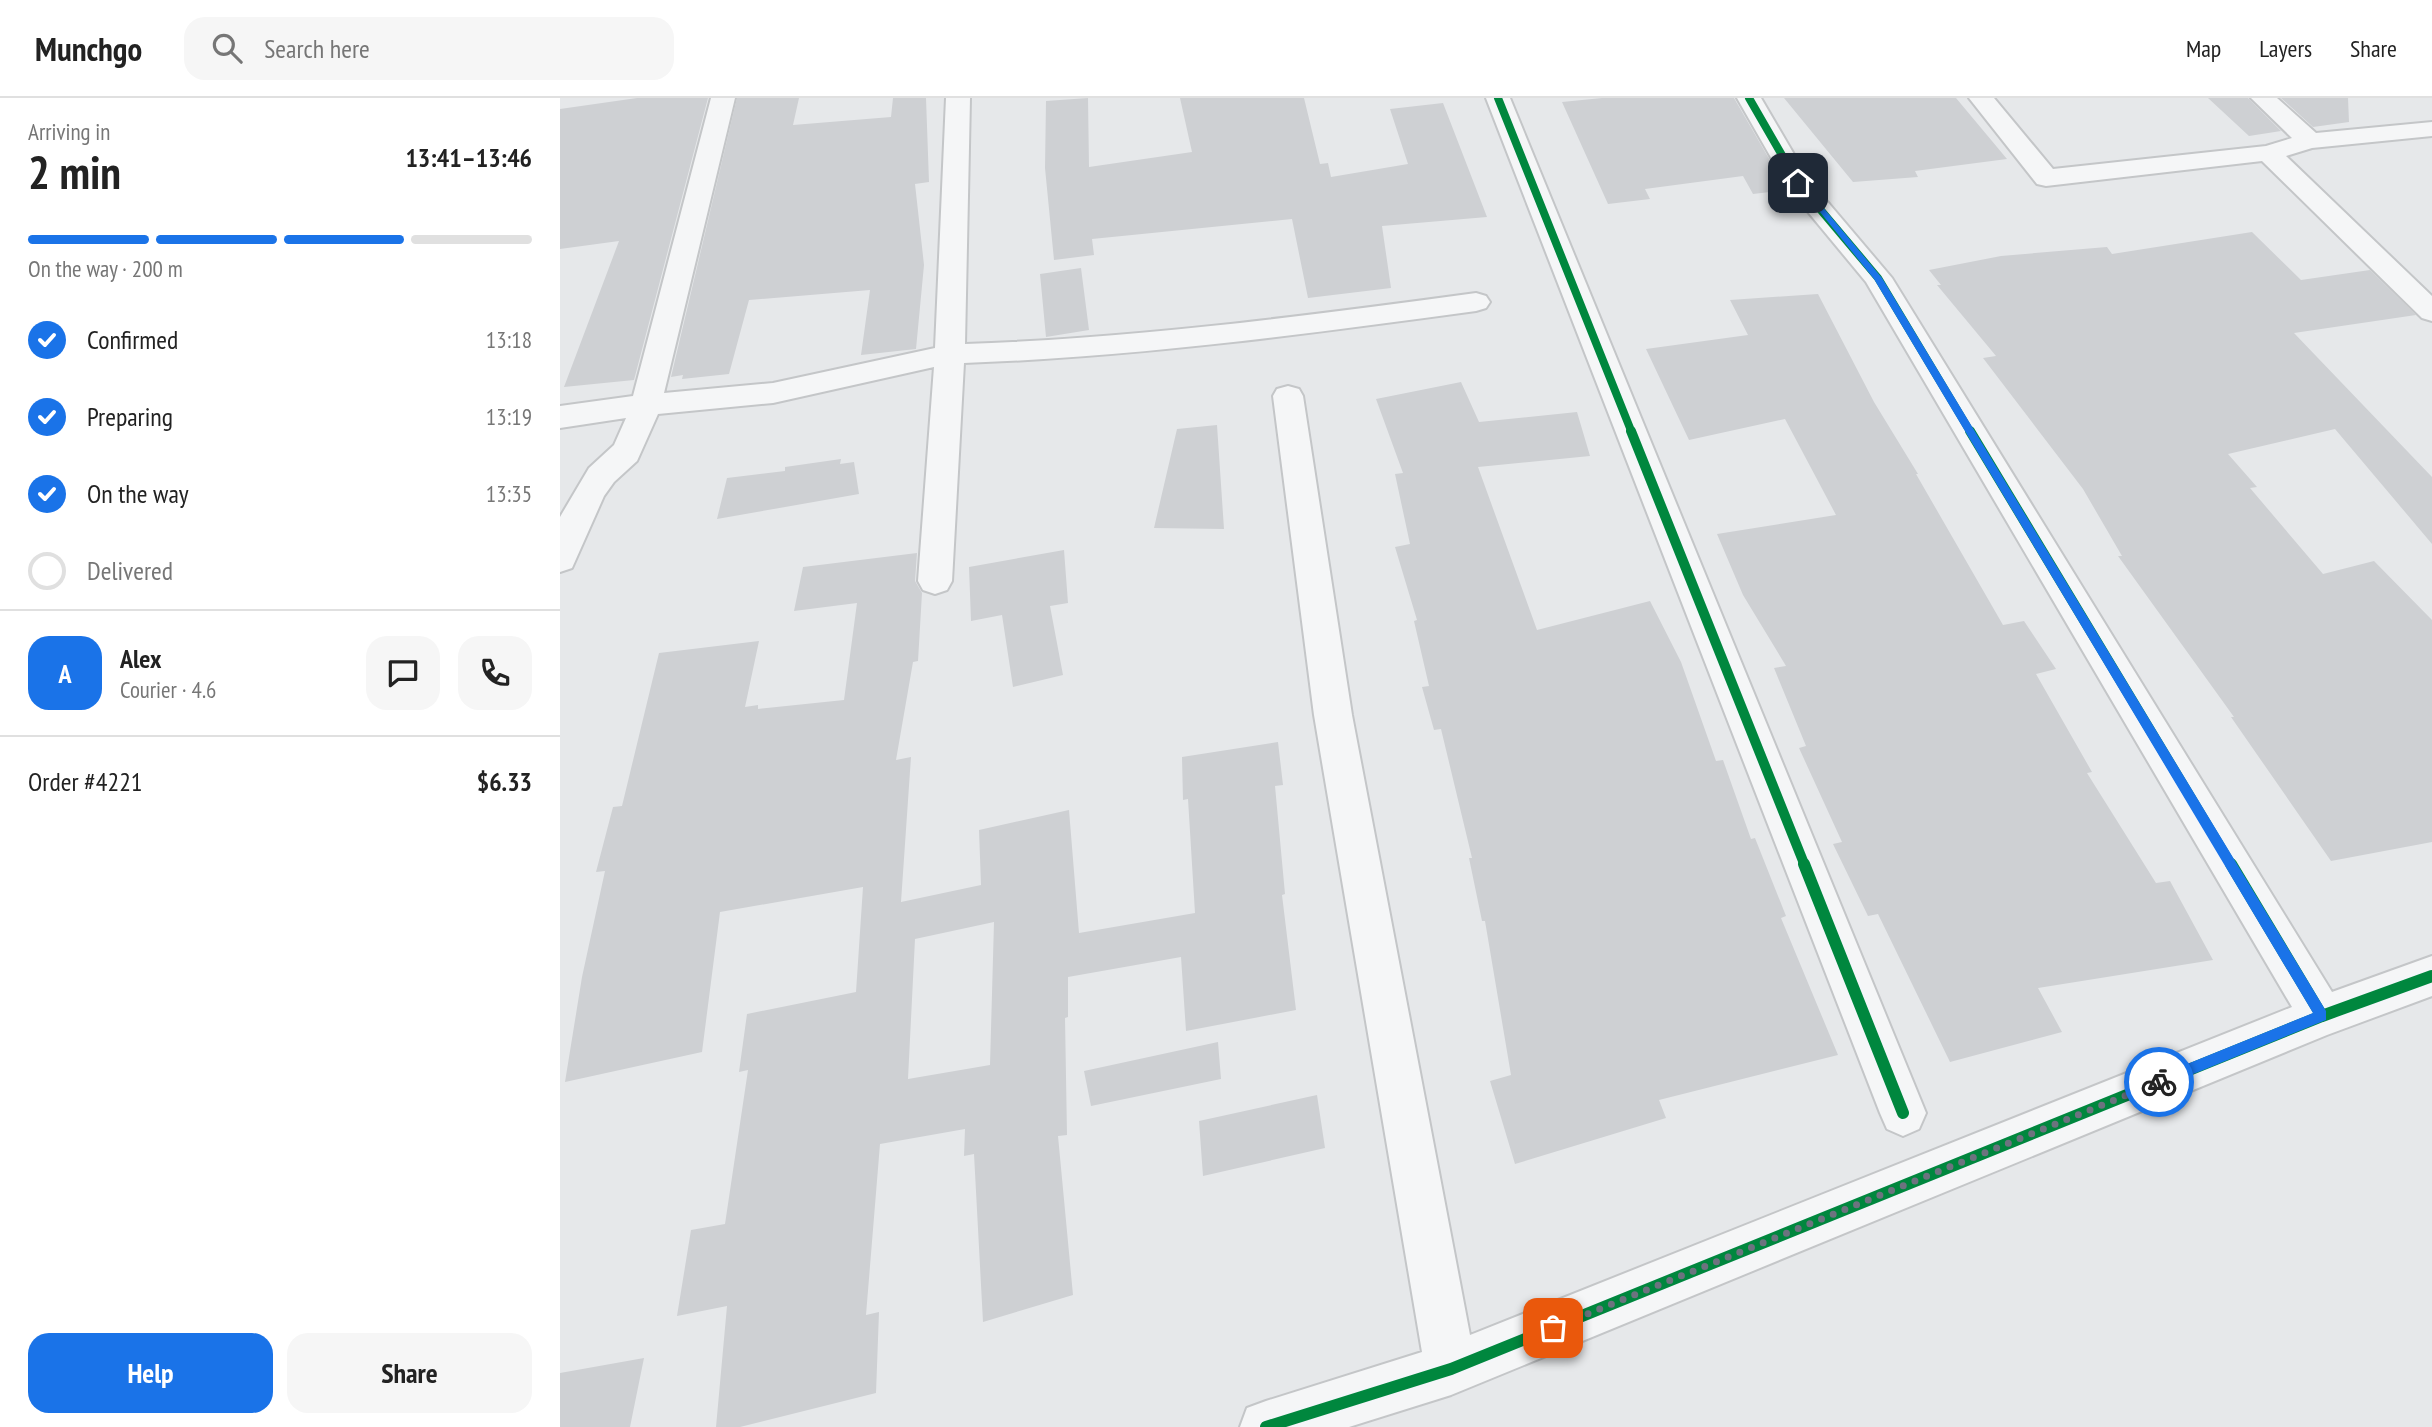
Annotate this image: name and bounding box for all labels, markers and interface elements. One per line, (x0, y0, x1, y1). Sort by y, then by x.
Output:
search box (184, 17, 674, 80)
text: Munchgo (35, 27, 142, 70)
icon: search (208, 29, 246, 67)
text: Search here (264, 32, 370, 65)
text: Map (2186, 33, 2221, 64)
text: Layers (2259, 33, 2312, 64)
text: Share (2350, 33, 2397, 64)
text: Arriving in (28, 117, 110, 146)
text: 13:41–13:46 (405, 141, 532, 174)
text: 2 min (28, 142, 121, 202)
pin (1768, 153, 1828, 213)
icon: home (1779, 164, 1817, 202)
text: On the way · 200 m (28, 254, 183, 283)
icon: check (28, 321, 66, 359)
text: Confirmed (87, 323, 178, 356)
text: 13:18 (486, 325, 532, 354)
icon: check (28, 398, 66, 436)
text: Preparing (87, 400, 173, 433)
text: 13:19 (486, 402, 532, 431)
icon: check (28, 475, 66, 513)
text: On the way (87, 477, 189, 510)
text: 13:35 (486, 479, 532, 508)
text: Delivered (87, 554, 173, 587)
button: chat (366, 636, 440, 710)
button: phone (458, 636, 532, 710)
text: Alex (120, 642, 161, 675)
text: A (58, 657, 72, 690)
text: Courier · 4.6 (120, 675, 216, 704)
text: Order #4221 (28, 765, 143, 798)
text: $6.33 (477, 765, 532, 798)
courier (2124, 1047, 2194, 1117)
icon: bike (2140, 1063, 2178, 1101)
pin (1523, 1298, 1583, 1358)
icon: bag (1534, 1309, 1572, 1347)
button: Help (28, 1333, 273, 1413)
button: Share (287, 1333, 532, 1413)

